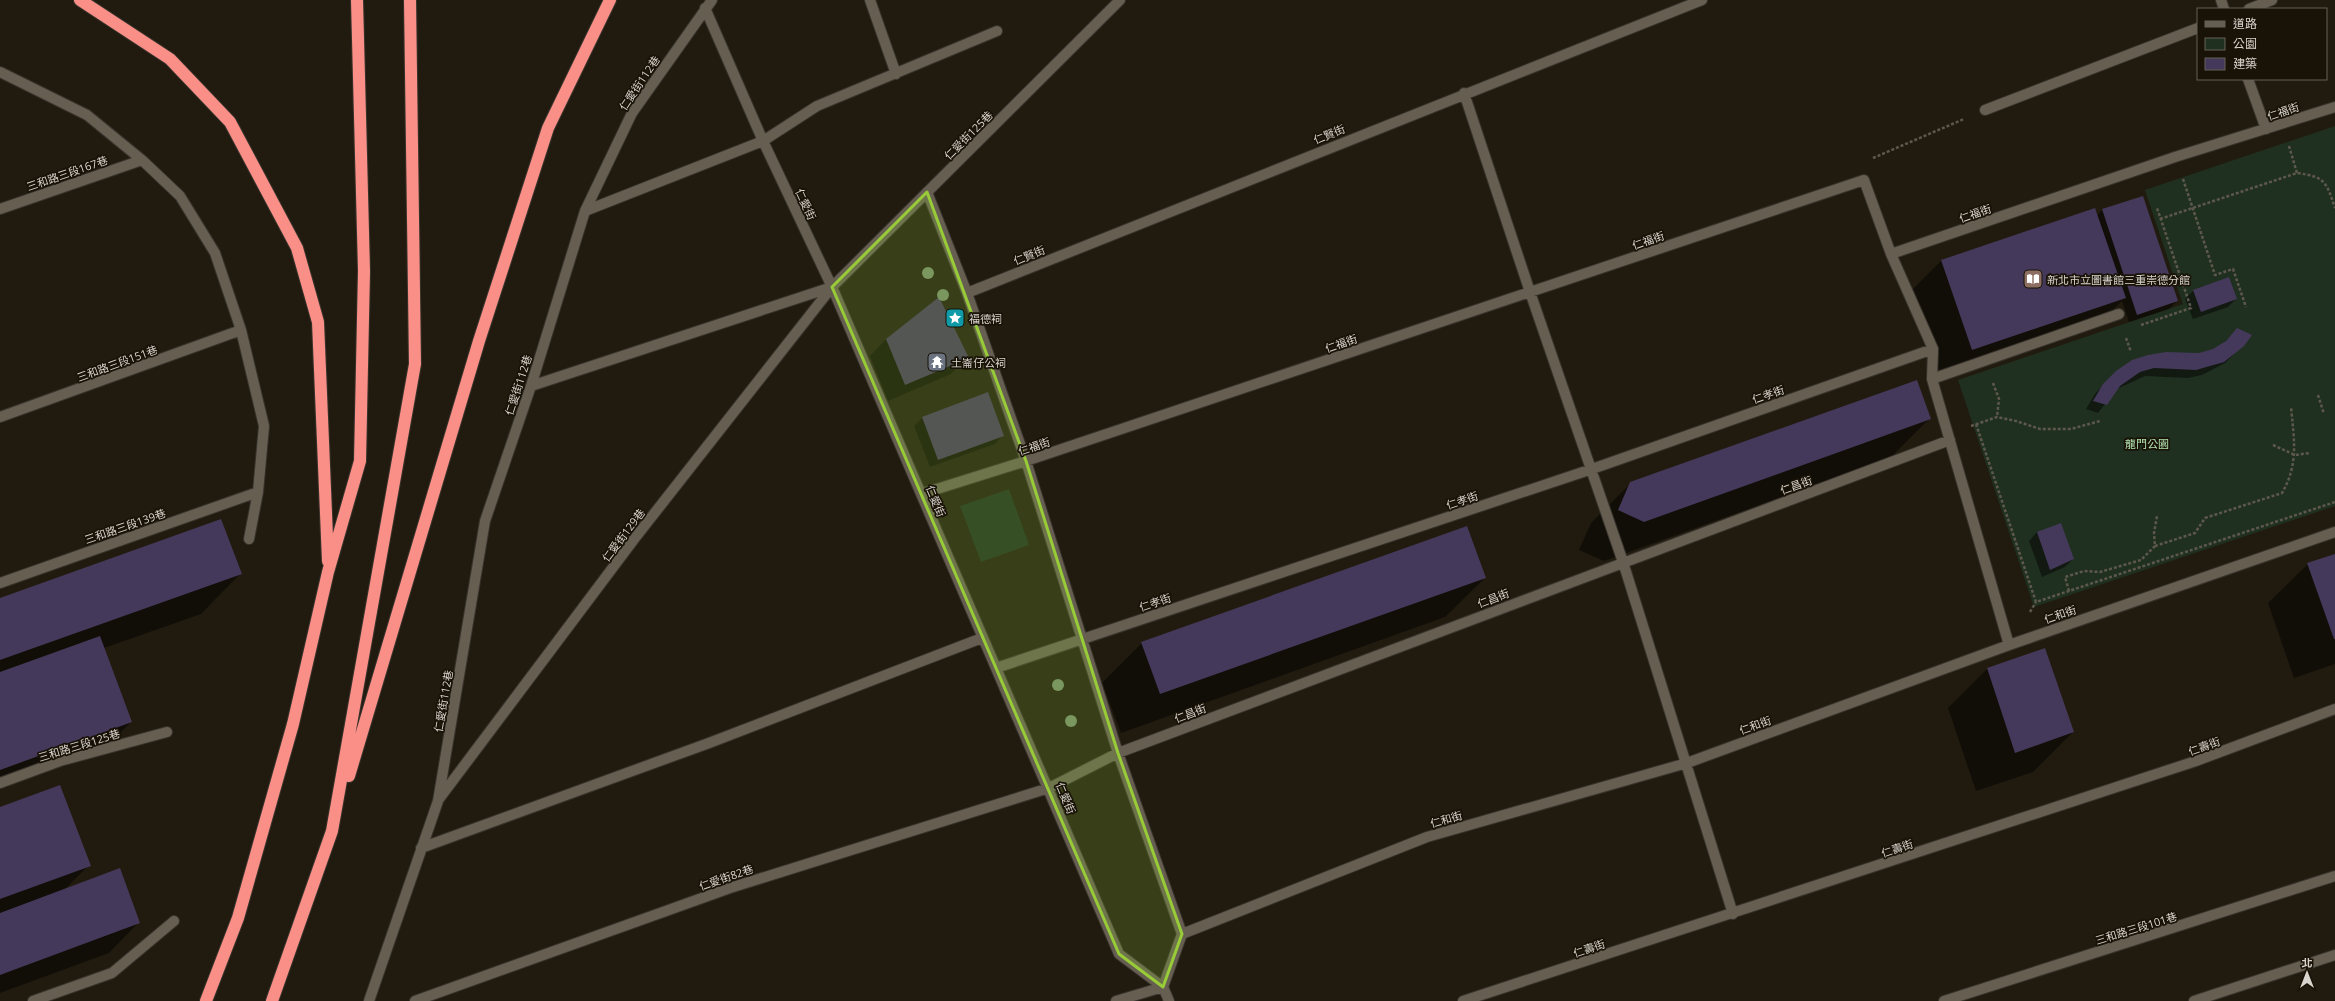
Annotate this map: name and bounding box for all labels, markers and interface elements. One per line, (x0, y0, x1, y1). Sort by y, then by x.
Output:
legend (2197, 8, 2327, 80)
text: 道路 (2233, 15, 2257, 32)
text: 公園 (2233, 35, 2257, 52)
street label: 仁愛街112巷 (615, 53, 663, 113)
text: 建築 (2233, 55, 2257, 72)
street label: 仁福街 (2265, 99, 2301, 123)
street label: 仁愛街125巷 (940, 107, 996, 163)
street label: 仁賢街 (1311, 121, 1347, 147)
street label: 三和路三段167巷 (24, 152, 110, 194)
street label: 仁愛街 (792, 186, 820, 222)
street label: 仁福街 (1957, 201, 1993, 225)
street label: 仁福街 (1630, 228, 1666, 252)
street label: 仁賢街 (1011, 242, 1047, 268)
library icon: 新北市立圖書館三重崇德分館 (2022, 268, 2044, 290)
place label: 新北市立圖書館三重崇德分館 (2047, 272, 2190, 287)
place icon: 福德祠 (944, 307, 966, 329)
place label: 福德祠 (969, 311, 1002, 326)
street label: 仁福街 (1323, 331, 1359, 355)
street label: 三和路三段151巷 (75, 341, 159, 385)
temple icon: 土崙仔公祠 (926, 351, 948, 373)
street label: 仁愛街112巷 (501, 353, 535, 417)
place label: 土崙仔公祠 (951, 355, 1006, 370)
street label: 仁孝街 (1750, 382, 1786, 406)
street label: 仁福街 (1016, 434, 1052, 458)
park label: 龍門公園 (2125, 436, 2169, 451)
street label: 仁昌街 (1778, 472, 1814, 498)
street label: 仁愛街 (923, 483, 949, 519)
street label: 仁孝街 (1444, 488, 1480, 512)
street label: 三和路三段139巷 (82, 505, 168, 547)
street label: 仁愛街129巷 (598, 505, 648, 565)
street label: 仁昌街 (1475, 585, 1511, 611)
street label: 仁孝街 (1137, 590, 1173, 614)
street label: 仁和街 (2042, 602, 2078, 626)
street label: 仁愛街112巷 (430, 669, 456, 733)
street label: 仁昌街 (1172, 700, 1208, 726)
street label: 仁和街 (1737, 712, 1773, 738)
street label: 三和路三段125巷 (36, 725, 122, 765)
street label: 仁壽街 (2186, 733, 2222, 759)
street label: 仁愛街 (1053, 780, 1079, 816)
street label: 仁和街 (1428, 807, 1464, 831)
street label: 仁壽街 (1879, 836, 1915, 860)
street label: 仁愛街82巷 (697, 861, 755, 893)
street label: 三和路三段101巷 (2093, 908, 2179, 948)
street label: 仁壽街 (1571, 936, 1607, 960)
north arrow (2287, 953, 2327, 993)
text: 北 (2302, 955, 2313, 970)

